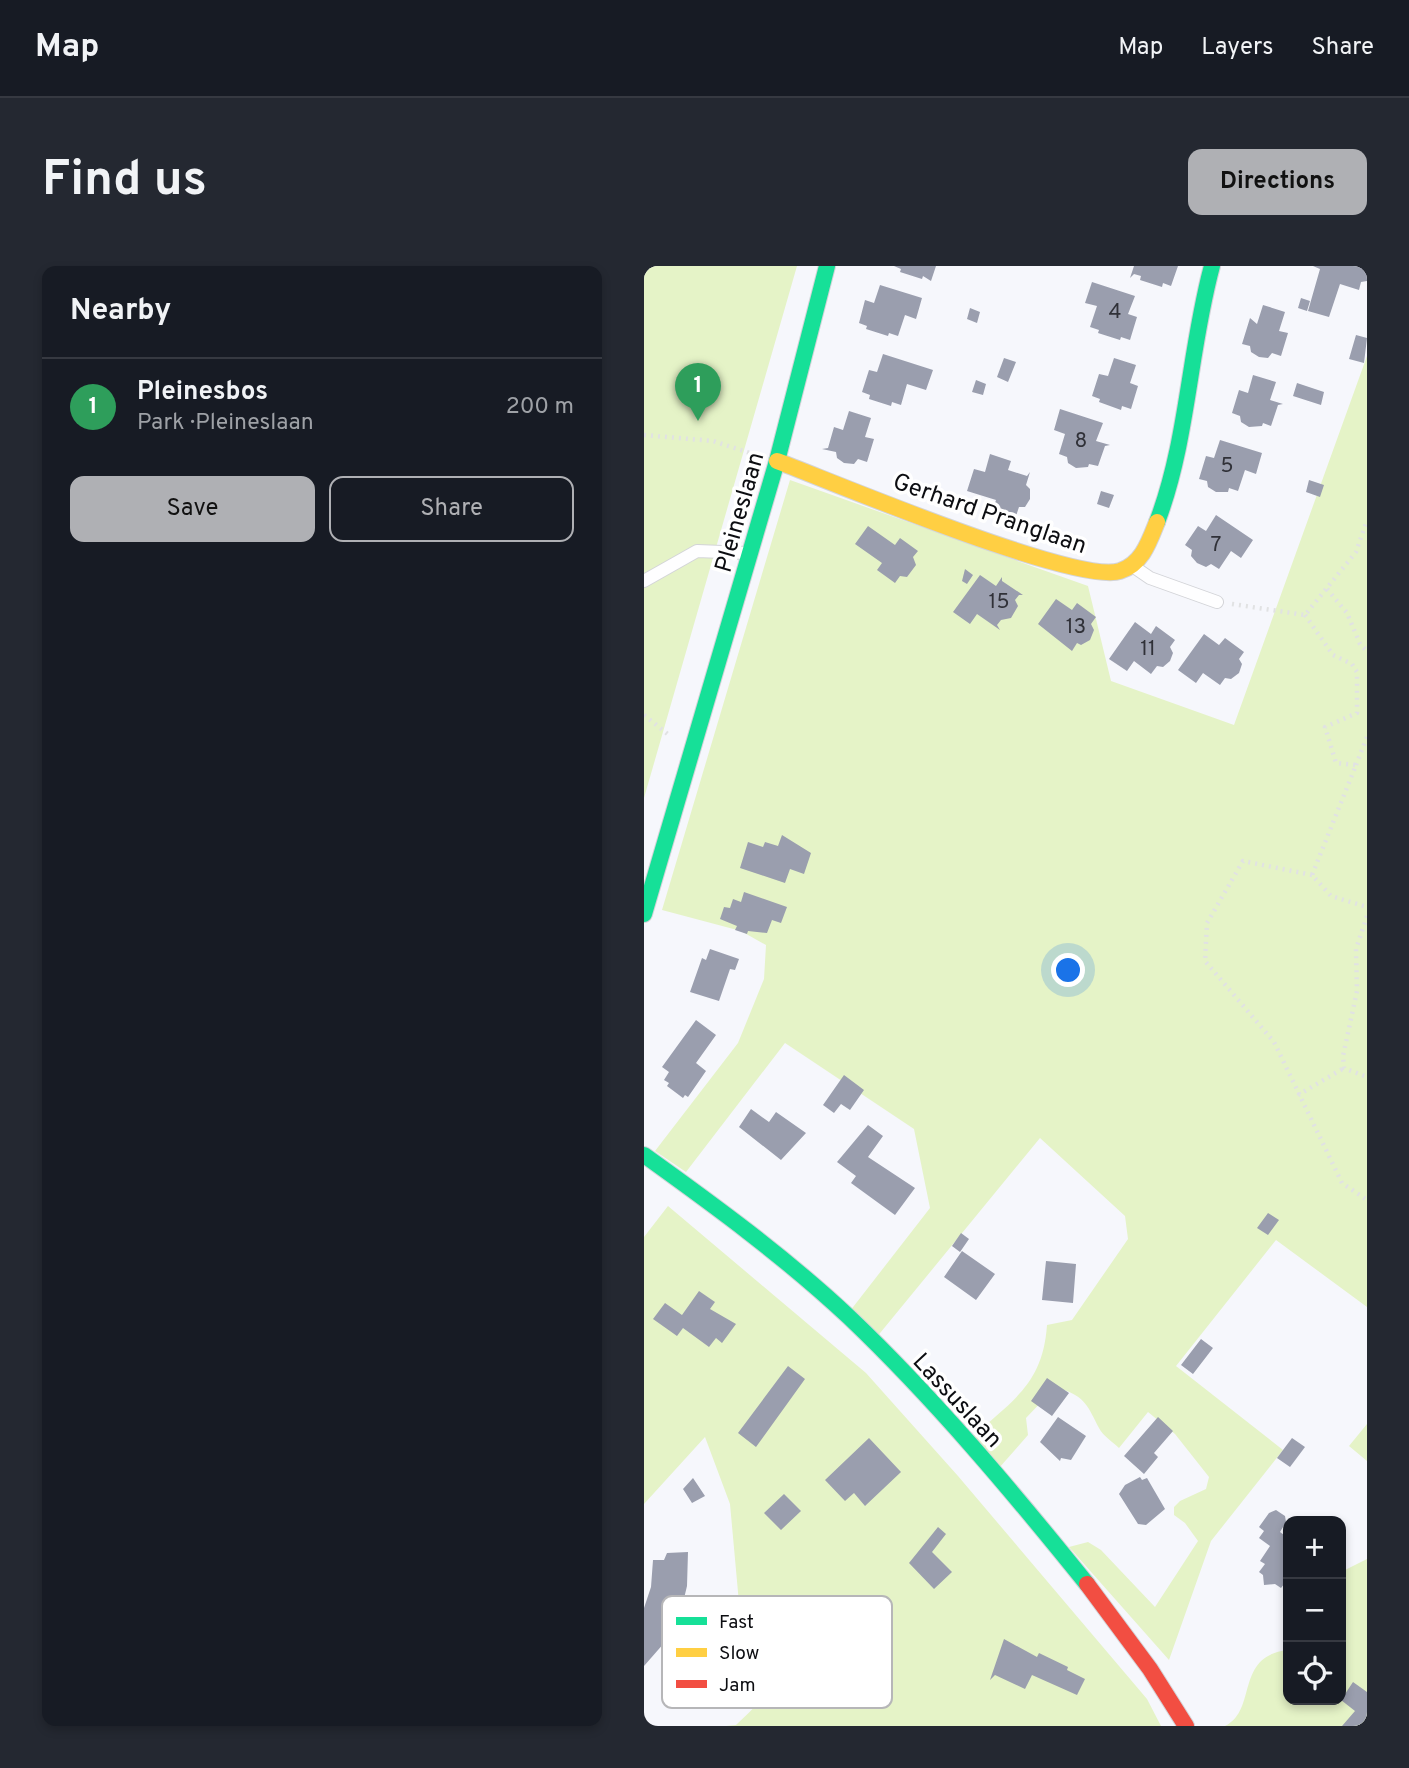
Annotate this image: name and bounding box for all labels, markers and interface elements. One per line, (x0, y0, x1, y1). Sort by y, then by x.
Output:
text: Map (35, 27, 99, 69)
text: Map (1118, 33, 1163, 63)
text: Layers (1201, 33, 1273, 63)
text: Share (1311, 33, 1374, 63)
button: Directions (1188, 149, 1367, 215)
text: Find us (42, 151, 207, 213)
text: Nearby (70, 293, 171, 330)
house number: 4 (1108, 299, 1122, 326)
pin: 1 (675, 363, 721, 421)
text: Pleinesbos (137, 376, 268, 409)
text: 1 (88, 393, 98, 422)
text: 200 m (506, 393, 574, 422)
text: Park · Pleineslaan (137, 409, 314, 438)
house number: 8 (1075, 428, 1087, 455)
street label: Pleineslaan (709, 449, 772, 576)
house number: 5 (1220, 453, 1234, 480)
street label: Gerhard Pranglaan (888, 468, 1090, 562)
button: Save (70, 476, 315, 542)
button: Share (329, 476, 574, 542)
house number: 7 (1211, 532, 1222, 559)
house number: 15 (989, 589, 1009, 616)
house number: 13 (1066, 614, 1086, 641)
house number: 11 (1140, 636, 1156, 663)
your location (1051, 953, 1085, 987)
street label: Lassuslaan (905, 1348, 1008, 1455)
map controls (1283, 1516, 1346, 1705)
button: + (1283, 1516, 1346, 1579)
button: − (1283, 1579, 1346, 1642)
legend (662, 1596, 892, 1708)
text: Fast (719, 1611, 754, 1635)
text: Slow (719, 1642, 759, 1666)
button: locate (1283, 1642, 1346, 1705)
text: Jam (719, 1674, 756, 1698)

